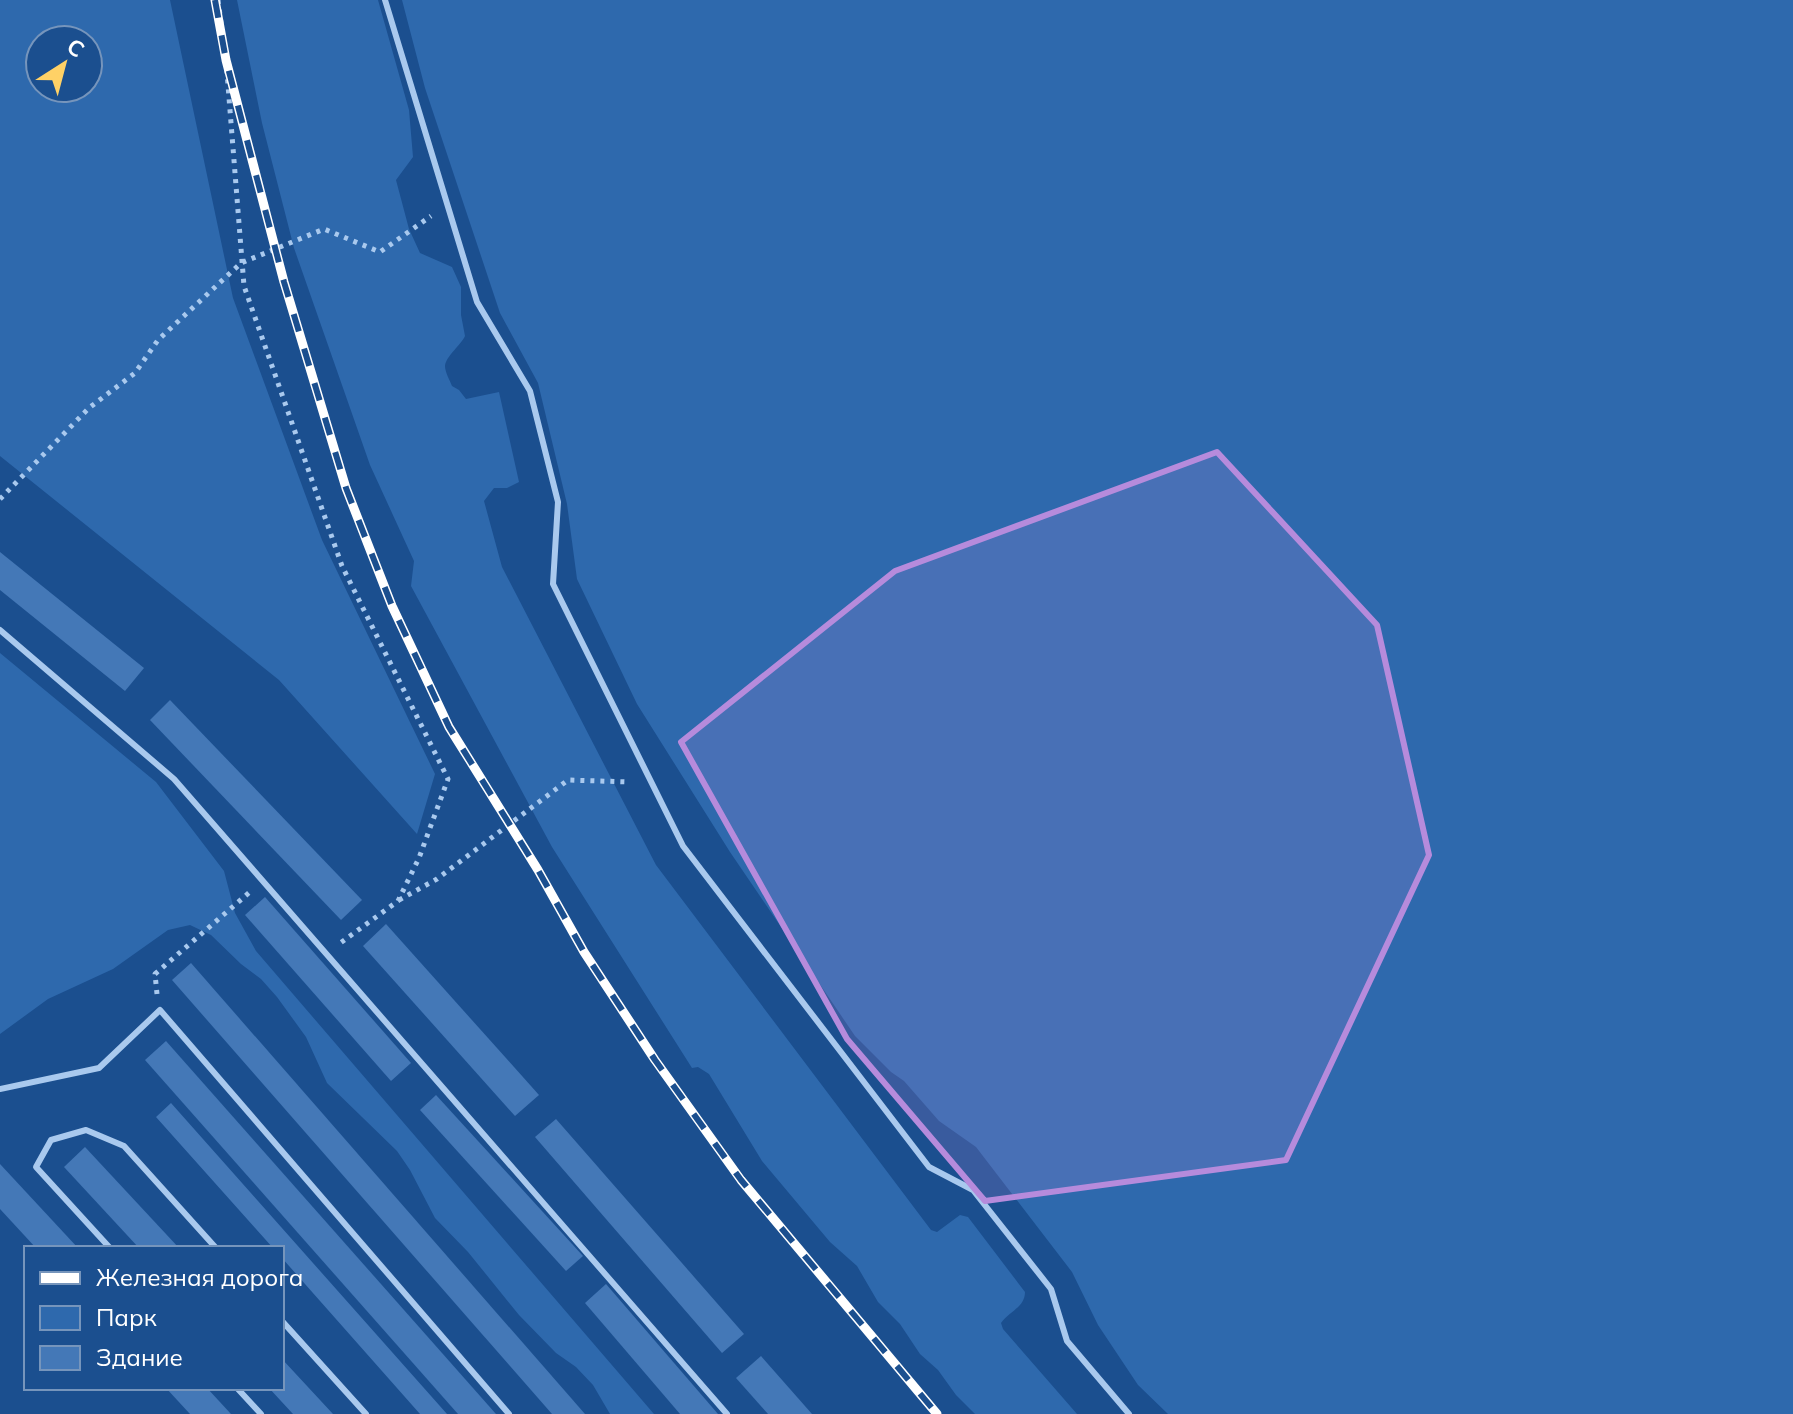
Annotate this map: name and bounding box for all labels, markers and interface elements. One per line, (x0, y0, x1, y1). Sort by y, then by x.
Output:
north arrow (24, 24, 104, 104)
text: С (61, 32, 90, 64)
legend (24, 1246, 284, 1390)
text: Железная дорога (96, 1262, 304, 1292)
text: Парк (96, 1302, 157, 1332)
text: Здание (96, 1342, 183, 1372)

